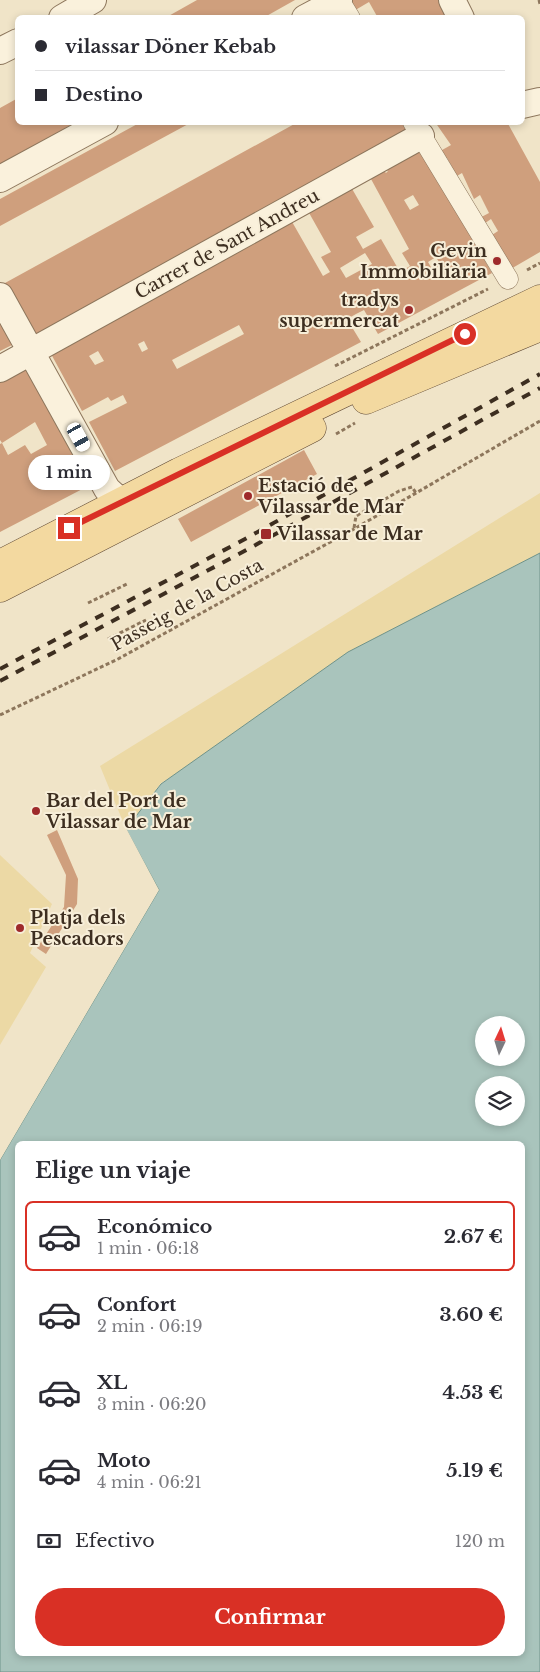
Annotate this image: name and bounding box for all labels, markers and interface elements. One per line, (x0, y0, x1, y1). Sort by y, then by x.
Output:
text: vilassar Döner Kebab (65, 35, 276, 58)
text: Destino (65, 83, 143, 106)
street label: Carrer de Sant Andreu (131, 184, 323, 304)
place label: Gevin Immobiliària (360, 240, 488, 283)
marker: Gevin Immobiliària (491, 255, 503, 267)
place label: tradys supermercat (279, 289, 399, 332)
marker: tradys supermercat (403, 304, 415, 316)
route start (454, 323, 476, 345)
car (65, 420, 92, 454)
callout: 1 min (28, 456, 110, 490)
text: 1 min (46, 462, 92, 482)
place label: Estació de Vilassar de Mar (257, 475, 404, 518)
marker: Estació de Vilassar de Mar (242, 490, 254, 502)
route end (58, 517, 80, 539)
place label: Vilassar de Mar (276, 523, 423, 545)
marker: Vilassar de Mar (259, 527, 273, 541)
street label: Passeig de la Costa (107, 554, 267, 656)
place label: Bar del Port de Vilassar de Mar (45, 790, 192, 833)
marker: Bar del Port de Vilassar de Mar (30, 805, 42, 817)
place label: Platja dels Pescadors (30, 907, 125, 950)
marker: Platja dels Pescadors (14, 922, 26, 934)
north arrow (475, 1016, 525, 1066)
map controls (475, 1016, 525, 1126)
button: layers (475, 1076, 525, 1126)
text: Elige un viaje (35, 1157, 191, 1184)
icon: car (37, 1214, 82, 1259)
text: Económico (97, 1215, 212, 1238)
text: 2.67 € (444, 1225, 503, 1248)
text: 1 min · 06:18 (97, 1238, 199, 1258)
icon: car (37, 1292, 82, 1337)
text: Confort (97, 1293, 176, 1316)
text: 3.60 € (440, 1303, 503, 1326)
text: 2 min · 06:19 (97, 1316, 203, 1336)
icon: car (37, 1370, 82, 1415)
text: XL (97, 1371, 127, 1394)
text: 4.53 € (443, 1381, 503, 1404)
text: 3 min · 06:20 (97, 1394, 206, 1414)
icon: car (37, 1448, 82, 1493)
text: Moto (97, 1449, 151, 1472)
text: 5.19 € (446, 1459, 503, 1482)
text: 4 min · 06:21 (97, 1472, 202, 1492)
icon: cash (35, 1527, 63, 1555)
text: Efectivo (75, 1529, 155, 1552)
text: 120 m (455, 1531, 505, 1551)
button: Confirmar (35, 1588, 505, 1646)

